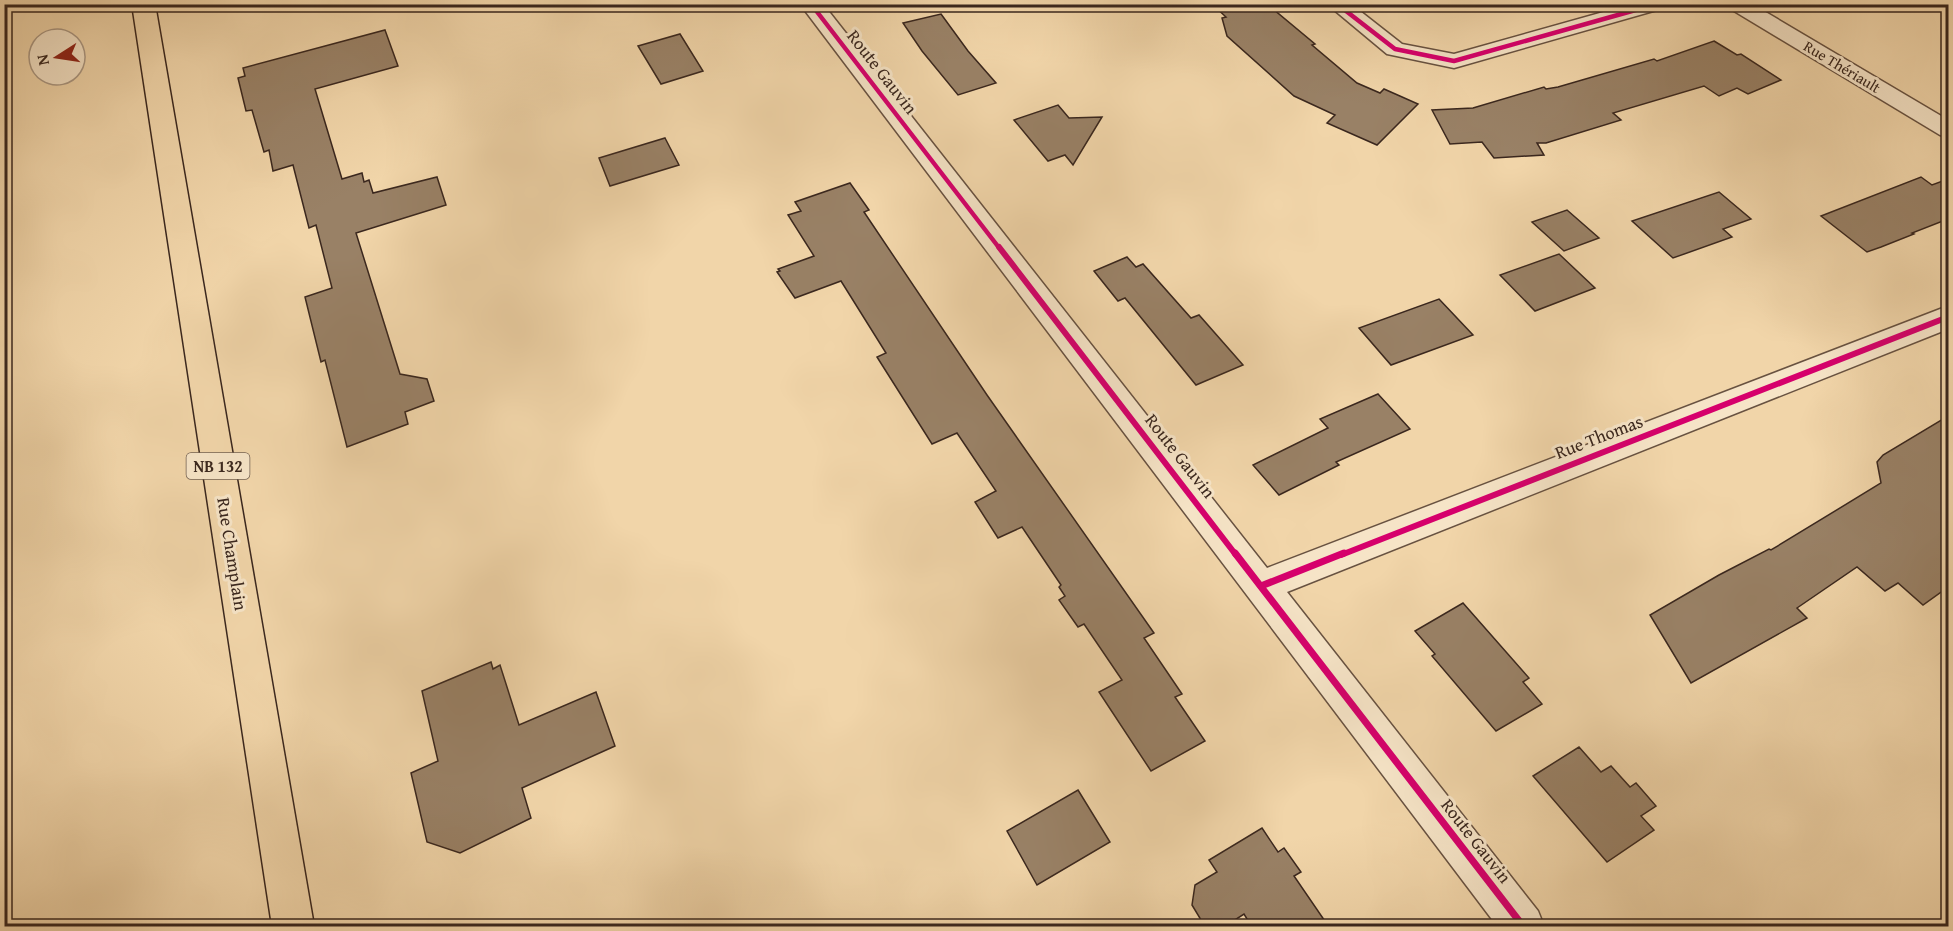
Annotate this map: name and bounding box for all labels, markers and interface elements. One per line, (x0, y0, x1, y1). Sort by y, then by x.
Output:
street label: Route Gauvin (841, 24, 924, 120)
north arrow (27, 27, 87, 87)
street label: Rue Thériault (1800, 35, 1885, 98)
text: N (29, 52, 55, 68)
street label: Rue Thomas (1551, 407, 1647, 466)
street label: Route Gauvin (1139, 408, 1222, 504)
road number: NB 132 (186, 453, 250, 479)
street label: Rue Champlain (210, 495, 255, 612)
street label: Route Gauvin (1435, 793, 1518, 889)

